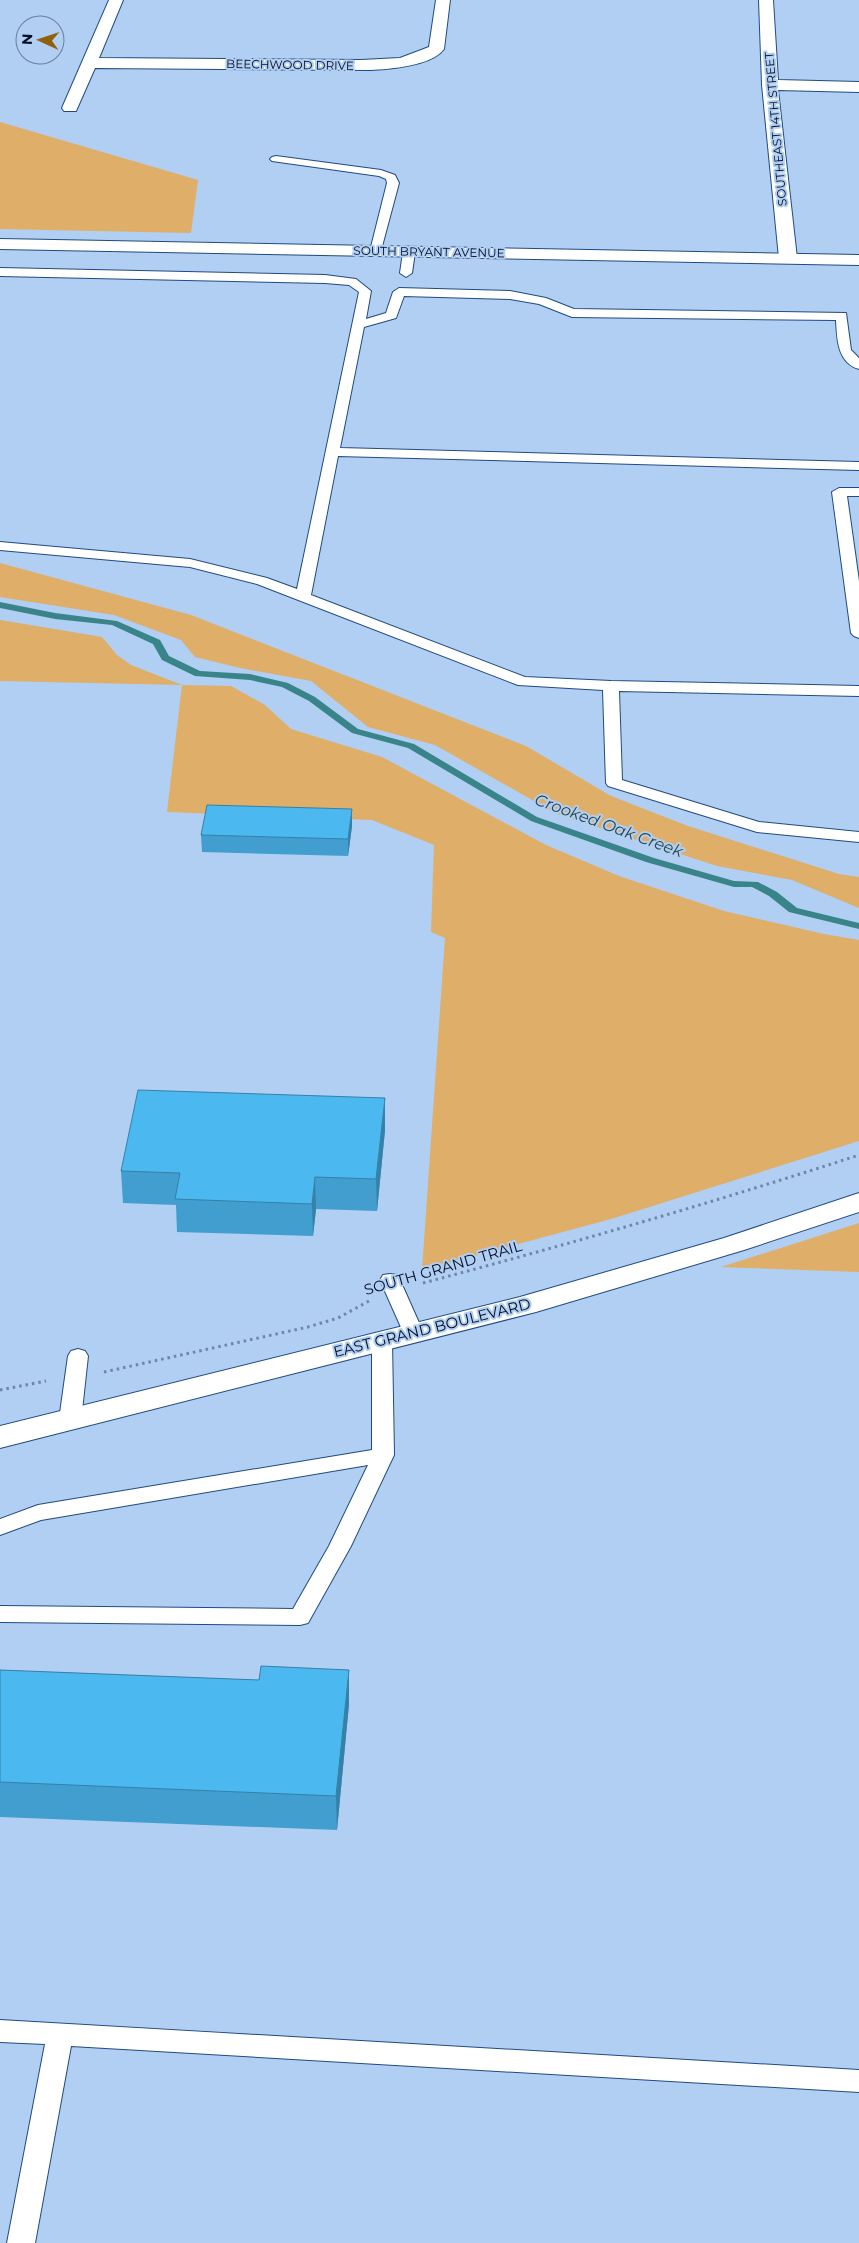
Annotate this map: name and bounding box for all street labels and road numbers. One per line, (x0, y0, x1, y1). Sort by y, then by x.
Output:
street label: SOUTHEAST 14TH STREET (761, 51, 790, 207)
street label: BEECHWOOD DRIVE (226, 56, 354, 73)
street label: SOUTH BRYANT AVENUE (353, 243, 505, 260)
street label: SOUTH GRAND TRAIL (362, 1236, 524, 1299)
street label: EAST GRAND BOULEVARD (331, 1294, 532, 1361)

